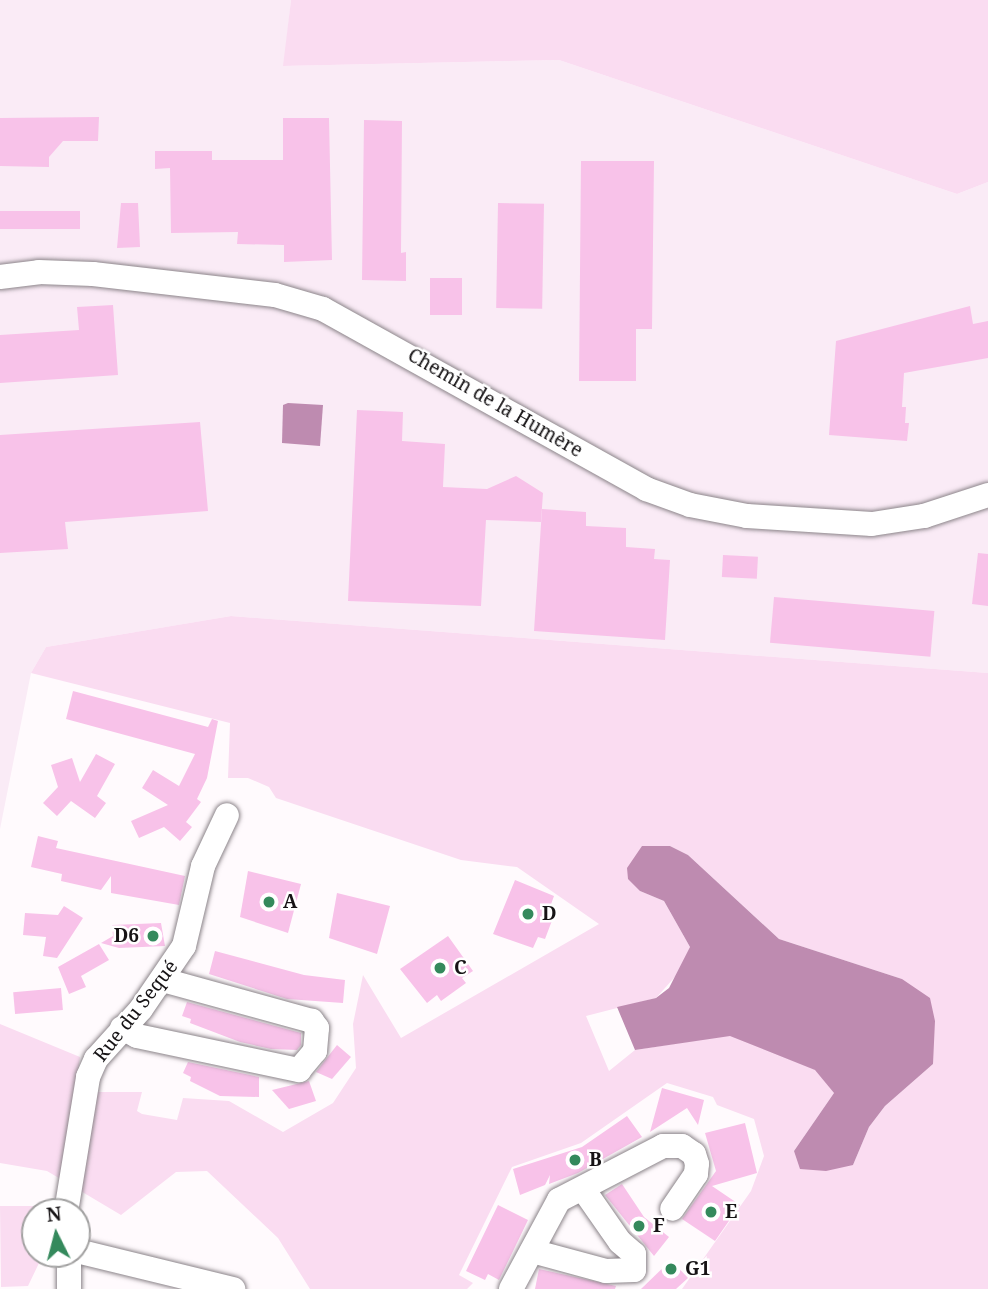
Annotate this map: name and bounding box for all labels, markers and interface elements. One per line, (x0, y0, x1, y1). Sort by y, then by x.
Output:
street label: Chemin de la Humère (404, 344, 586, 462)
place label: A (283, 891, 297, 913)
marker: A (261, 894, 277, 910)
place label: D (542, 903, 557, 925)
marker: D (520, 906, 536, 922)
place label: D6 (114, 925, 139, 947)
marker: D6 (145, 928, 161, 944)
street label: Rue du Sequé (89, 956, 183, 1066)
place label: C (454, 957, 467, 979)
marker: C (432, 960, 448, 976)
place label: B (589, 1149, 602, 1171)
marker: B (567, 1152, 583, 1168)
north arrow (21, 1198, 91, 1268)
text: N (45, 1200, 63, 1228)
place label: E (725, 1201, 737, 1223)
marker: E (703, 1204, 719, 1220)
place label: F (653, 1215, 665, 1237)
marker: F (631, 1218, 647, 1234)
place label: G1 (685, 1258, 710, 1280)
marker: G1 (663, 1261, 679, 1277)

